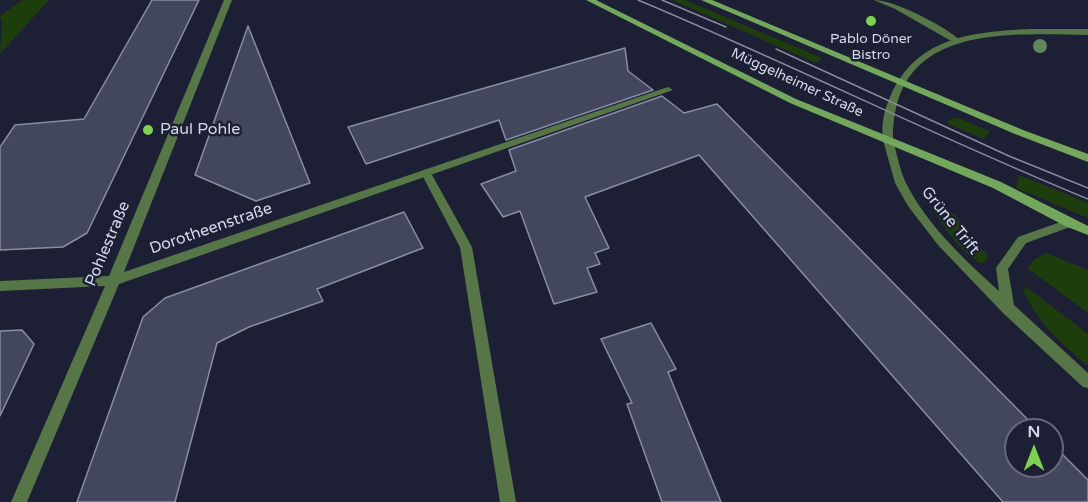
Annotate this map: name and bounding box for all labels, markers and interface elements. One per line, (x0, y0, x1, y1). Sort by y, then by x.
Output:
marker: Pablo Döner Bistro (864, 14, 878, 28)
place label: Pablo Döner Bistro (830, 31, 912, 63)
street label: Müggelheimer Straße (728, 45, 866, 121)
place label: Paul Pohle (160, 120, 240, 140)
marker: Paul Pohle (141, 123, 155, 137)
street label: Grüne Trift (917, 183, 983, 259)
street label: Pohlestraße (81, 199, 135, 289)
street label: Dorotheenstraße (147, 199, 275, 259)
north arrow (1004, 418, 1064, 478)
text: N (1028, 422, 1040, 442)

